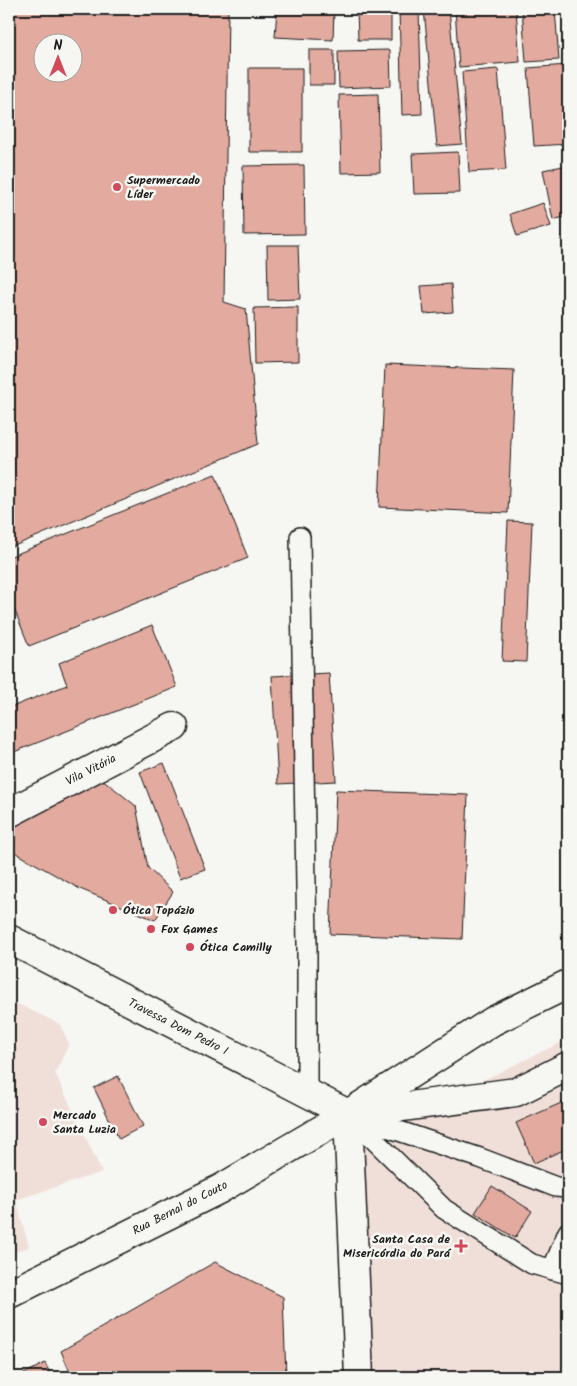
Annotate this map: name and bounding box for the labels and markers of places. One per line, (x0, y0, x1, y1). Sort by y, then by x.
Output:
place label: Supermercado Líder (127, 171, 201, 204)
marker: Supermercado Líder (111, 181, 123, 193)
place label: Ótica Topázio (123, 901, 195, 920)
marker: Ótica Topázio (107, 904, 119, 916)
place label: Fox Games (161, 920, 218, 939)
marker: Fox Games (145, 923, 157, 935)
place label: Ótica Camilly (200, 938, 272, 957)
marker: Ótica Camilly (184, 941, 196, 953)
place label: Mercado Santa Luzia (53, 1106, 116, 1139)
marker: Mercado Santa Luzia (37, 1116, 49, 1128)
place label: Santa Casa de Misericórdia do Pará (343, 1230, 452, 1263)
marker: Santa Casa de Misericórdia do Pará (454, 1239, 468, 1253)

